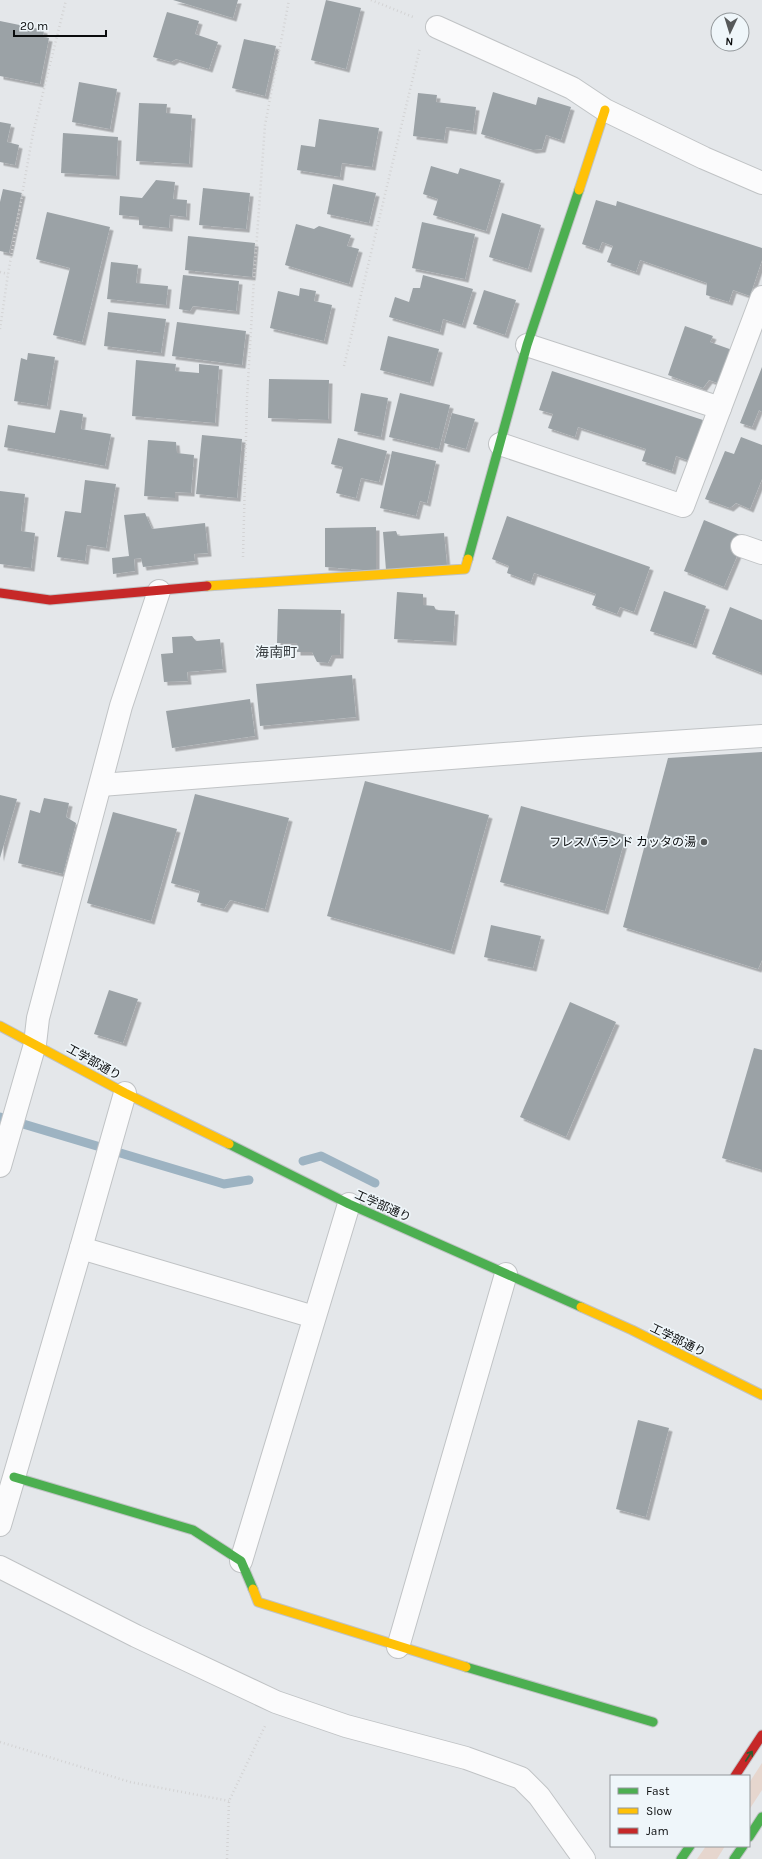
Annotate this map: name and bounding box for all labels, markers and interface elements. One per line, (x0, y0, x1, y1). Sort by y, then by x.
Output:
scale bar (14, 12, 106, 38)
north arrow (710, 12, 750, 52)
text: 20 m (20, 19, 48, 33)
text: N (725, 35, 734, 48)
district label: 海南町 (255, 644, 297, 661)
place label: フレスパランド カッタの湯 (549, 835, 696, 849)
marker: フレスパランド カッタの湯 (699, 837, 709, 847)
street label: 工学部通り (64, 1041, 124, 1083)
street label: 工学部通り (353, 1187, 413, 1225)
street label: 工学部通り (648, 1321, 708, 1359)
one-way arrow (744, 1750, 753, 1761)
legend (610, 1775, 750, 1847)
text: Fast (646, 1784, 670, 1798)
text: Slow (646, 1804, 672, 1818)
text: Jam (646, 1824, 669, 1838)

